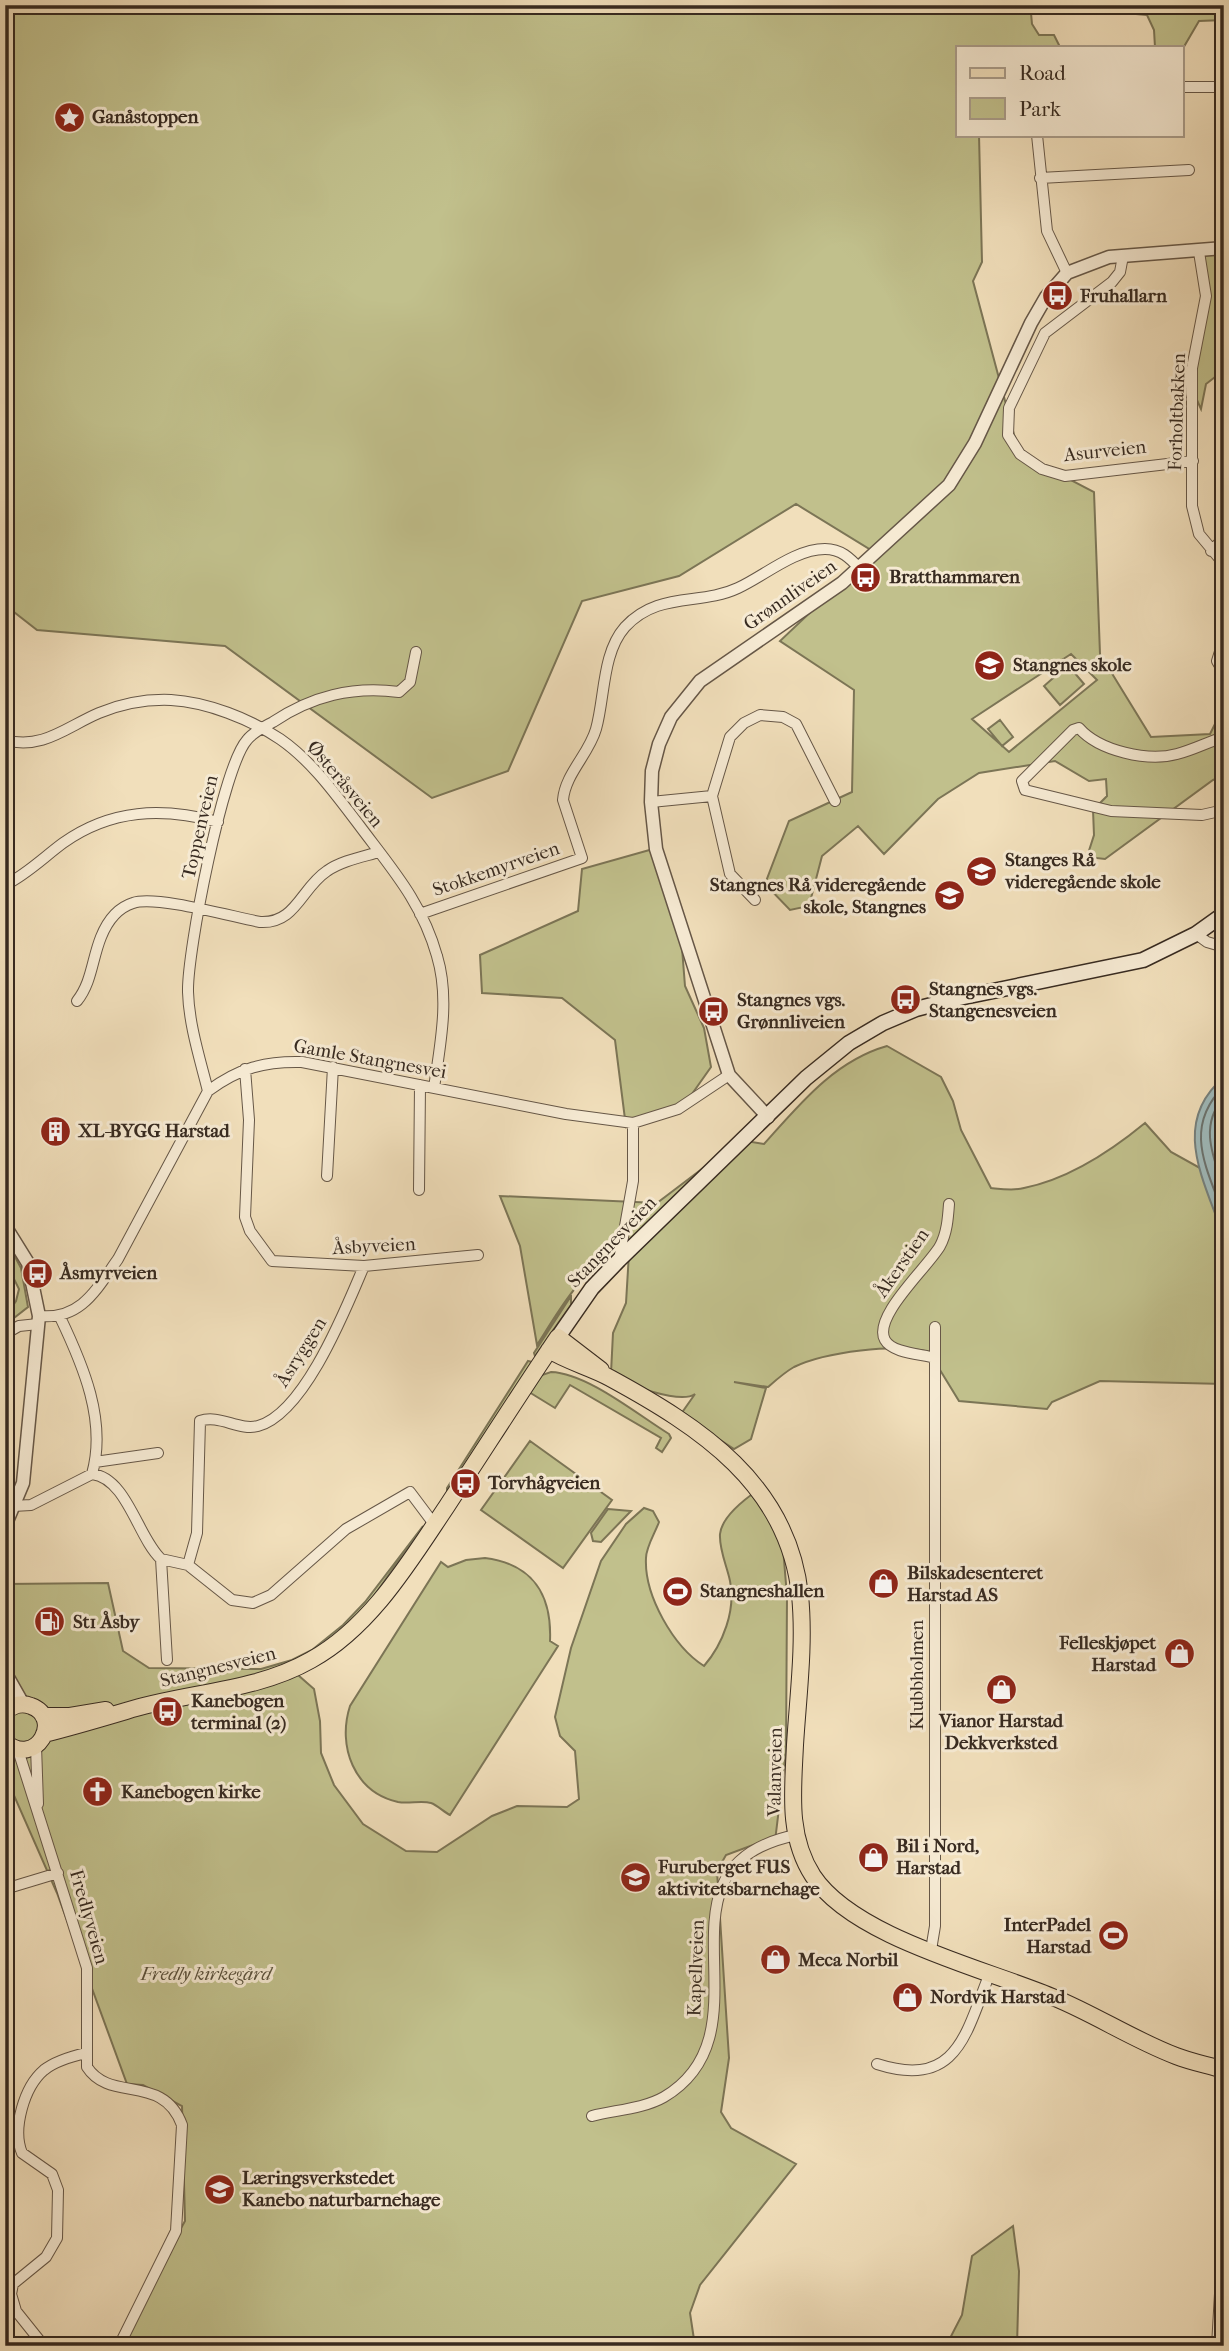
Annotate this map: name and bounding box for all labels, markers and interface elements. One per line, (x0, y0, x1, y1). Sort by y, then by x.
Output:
legend (956, 46, 1184, 136)
text: Road (1019, 61, 1066, 85)
text: Park (1019, 97, 1061, 121)
place icon: Ganåstoppen (52, 100, 86, 134)
place label: Ganåstoppen (92, 106, 200, 128)
bus stop icon: Fruhallarn (1040, 279, 1074, 313)
place label: Fruhallarn (1079, 285, 1168, 307)
street label: Forholtbakken (1164, 353, 1190, 471)
street label: Asurveien (1062, 436, 1147, 466)
street label: Grønnliveien (739, 555, 841, 635)
bus stop icon: Bratthammaren (849, 560, 883, 594)
place label: Bratthammaren (889, 566, 1021, 588)
school or university icon: Stangnes skole (973, 648, 1007, 682)
place label: Stangnes skole (1013, 654, 1132, 676)
street label: Østeråsveien (302, 736, 388, 832)
street label: Toppenveien (177, 773, 223, 881)
street label: Stokkemyrveien (430, 837, 562, 901)
place label: Stanges Rå videregående skole (1004, 849, 1161, 893)
school or university icon: Stanges Rå videregående skole (965, 854, 999, 888)
place label: Stangnes Rå videregående skole, Stangnes (710, 874, 927, 918)
school or university icon: Stangnes Rå videregående skole, Stangnes (932, 879, 966, 913)
place label: Stangnes vgs. Stangenesveien (929, 978, 1058, 1022)
bus stop icon: Stangnes vgs. Stangenesveien (889, 983, 923, 1017)
place label: Stangnes vgs. Grønnliveien (737, 989, 846, 1033)
bus stop icon: Stangnes vgs. Grønnliveien (697, 994, 731, 1028)
street label: Gamle Stangnesvei (292, 1035, 449, 1083)
building icon: XL-BYGG Harstad (38, 1114, 72, 1148)
place label: XL-BYGG Harstad (77, 1120, 230, 1142)
street label: Stangnesveien (563, 1192, 661, 1292)
street label: Åkerstien (870, 1224, 934, 1302)
street label: Åsbyveien (331, 1233, 416, 1259)
bus stop icon: Åsmyrveien (20, 1256, 54, 1290)
place label: Åsmyrveien (59, 1261, 158, 1284)
street label: Åsryggen (270, 1313, 331, 1392)
bus stop icon: Torvhågveien (448, 1466, 482, 1500)
place label: Torvhågveien (487, 1472, 601, 1494)
place label: Bilskadesenteret Harstad AS (907, 1562, 1043, 1606)
shop icon: Bilskadesenteret Harstad AS (867, 1567, 901, 1601)
sports icon: Stangneshallen (660, 1574, 694, 1608)
place label: Stangneshallen (700, 1580, 825, 1602)
fuel station icon: St1 Åsby (33, 1605, 67, 1639)
place label: St1 Åsby (73, 1610, 140, 1633)
street label: Klubbholmen (906, 1620, 928, 1730)
place label: Felleskjøpet Harstad (1058, 1632, 1157, 1676)
shop icon: Felleskjøpet Harstad (1162, 1637, 1196, 1671)
street label: Stangnesveien (158, 1642, 278, 1692)
shop icon: Vianor Harstad Dekkverksted (984, 1673, 1018, 1707)
place label: Kanebogen terminal (2) (190, 1690, 286, 1734)
bus stop icon: Kanebogen terminal (2) (151, 1695, 185, 1729)
place label: Vianor Harstad Dekkverksted (938, 1710, 1064, 1754)
street label: Valanveien (763, 1727, 787, 1818)
church icon: Kanebogen kirke (81, 1775, 115, 1809)
place label: Kanebogen kirke (121, 1781, 261, 1803)
place label: Bil i Nord, Harstad (896, 1835, 979, 1879)
shop icon: Bil i Nord, Harstad (856, 1840, 890, 1874)
place label: Furuberget FUS aktivitetsbarnehage (657, 1856, 820, 1900)
school or university icon: Furuberget FUS aktivitetsbarnehage (618, 1861, 652, 1895)
street label: Fredlyveien (65, 1867, 113, 1967)
place label: InterPadel Harstad (1004, 1914, 1092, 1958)
street label: Kapellveien (683, 1919, 709, 2017)
sports icon: InterPadel Harstad (1097, 1919, 1131, 1953)
shop icon: Meca Norbil (758, 1943, 792, 1977)
place label: Meca Norbil (797, 1949, 899, 1971)
park label: Fredly kirkegård (140, 1963, 274, 1985)
shop icon: Nordvik Harstad (890, 1980, 924, 2014)
place label: Nordvik Harstad (930, 1986, 1066, 2008)
place label: Læringsverkstedet Kanebo naturbarnehage (242, 2167, 441, 2211)
school or university icon: Læringsverkstedet Kanebo naturbarnehage (202, 2172, 236, 2206)

